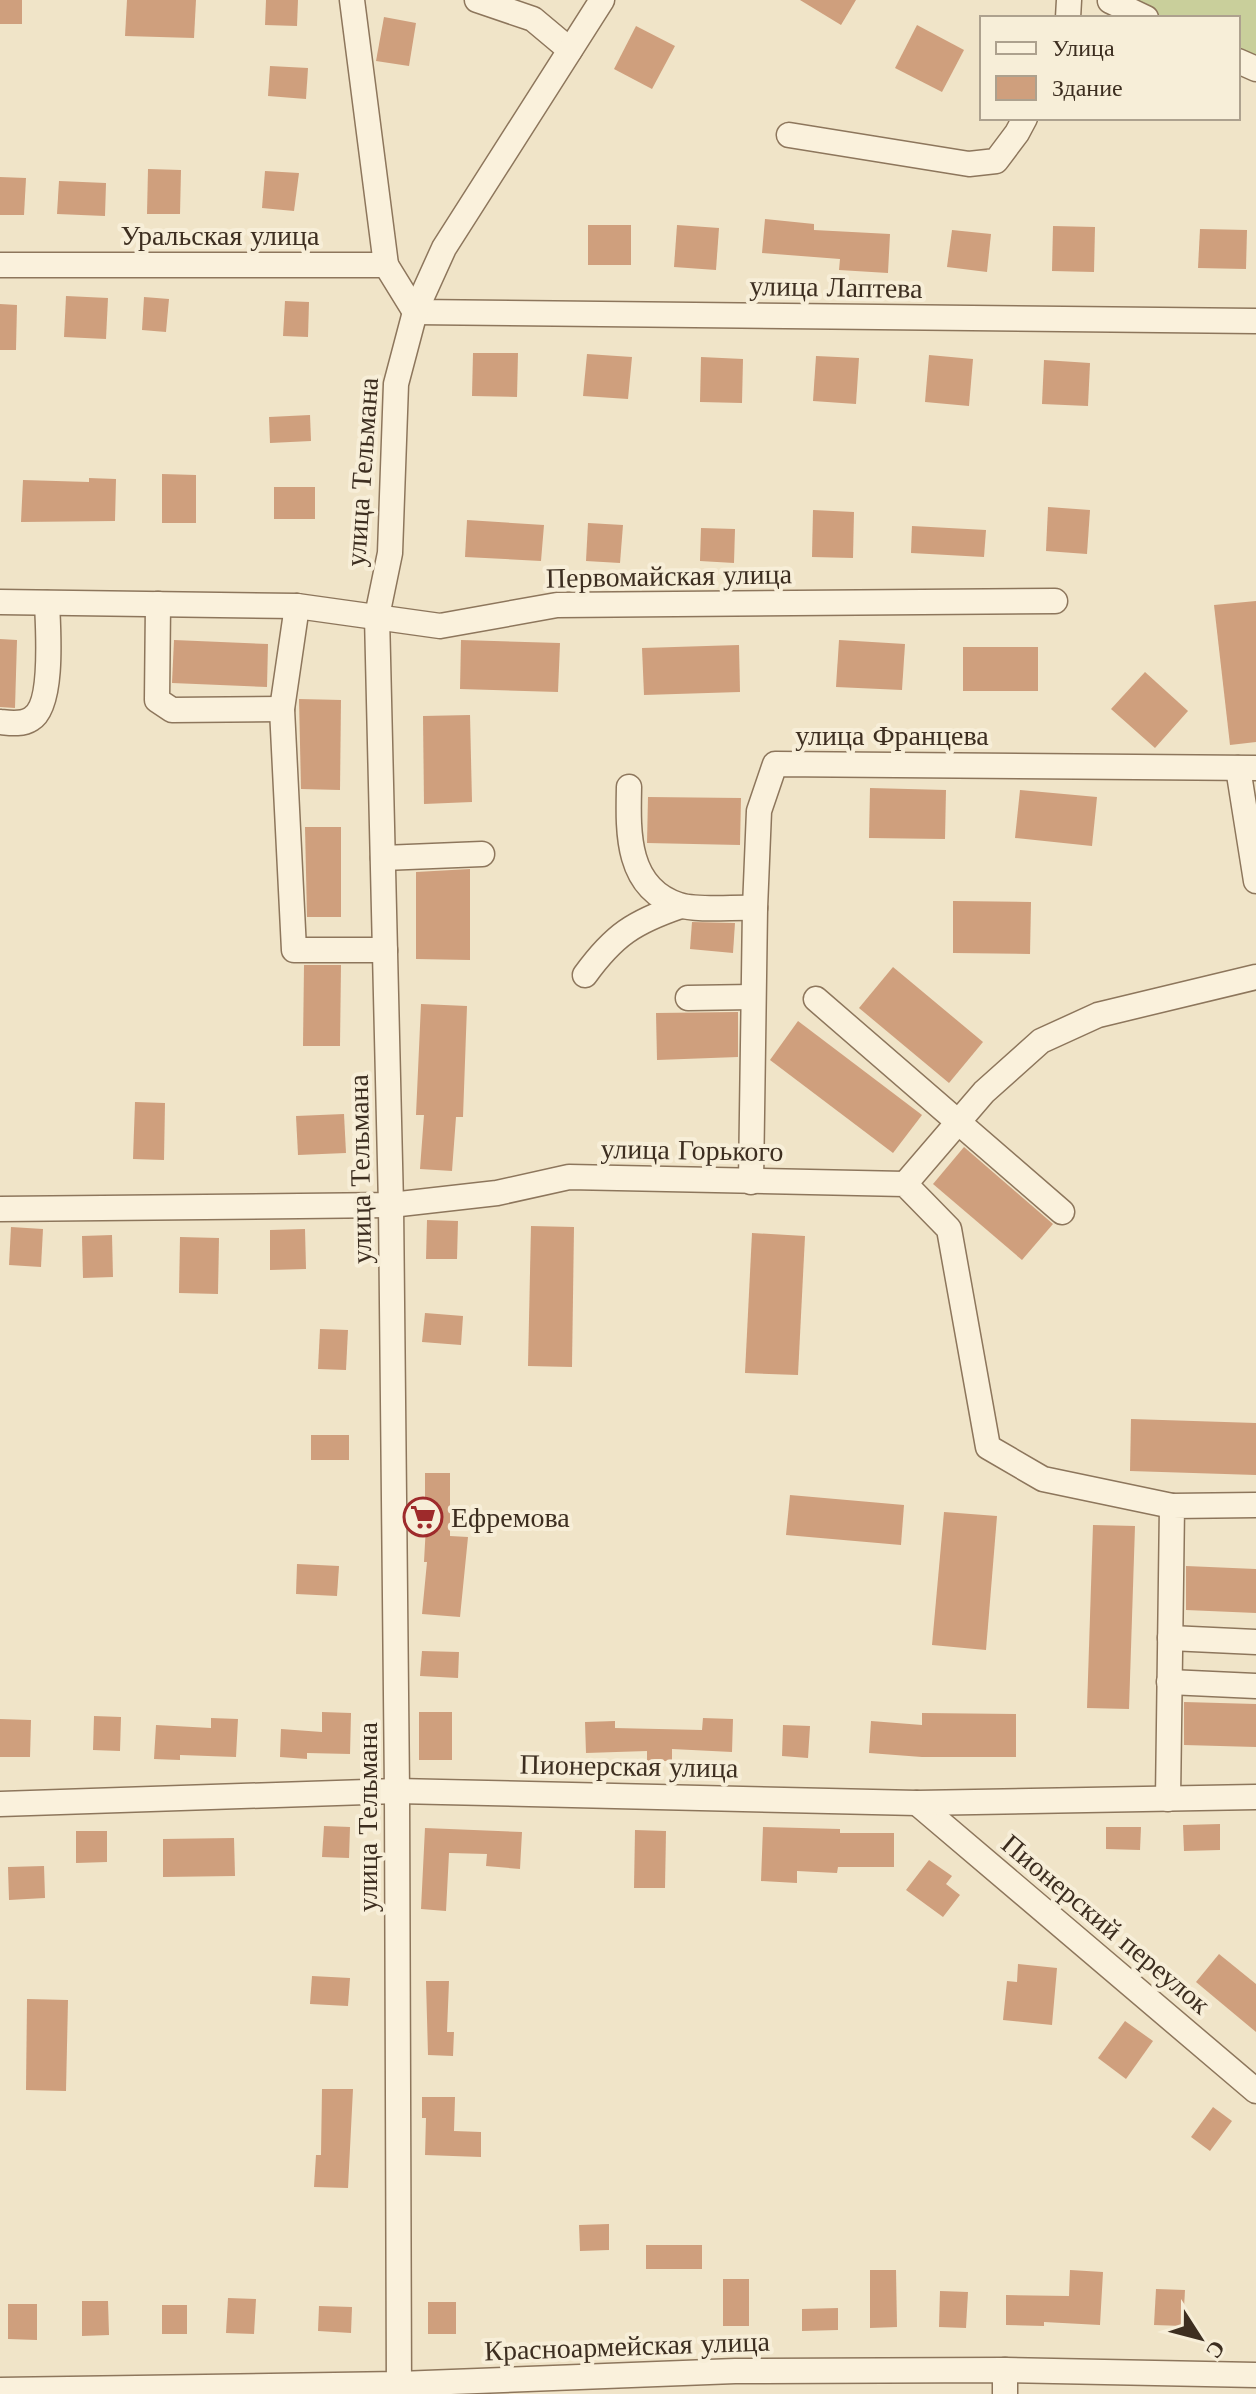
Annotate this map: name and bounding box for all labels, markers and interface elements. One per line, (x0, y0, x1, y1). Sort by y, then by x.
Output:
legend (980, 16, 1240, 120)
text: Улица (1052, 33, 1115, 62)
text: Здание (1052, 73, 1123, 102)
street label: Уральская улица (121, 218, 320, 253)
street label: улица Лаптева (749, 268, 923, 306)
street label: улица Тельмана (338, 376, 386, 568)
street label: Первомайская улица (546, 556, 793, 596)
street label: улица Францева (795, 718, 989, 753)
street label: улица Тельмана (341, 1073, 379, 1264)
street label: улица Горького (600, 1131, 784, 1169)
supermarket icon: Ефремова (402, 1496, 444, 1538)
place label: Ефремова (451, 1500, 570, 1535)
street label: улица Тельмана (350, 1722, 385, 1912)
street label: Пионерская улица (519, 1747, 739, 1785)
street label: Пионерский переулок (994, 1826, 1218, 2022)
north arrow (1160, 2298, 1240, 2378)
street label: Красноармейская улица (484, 2324, 771, 2368)
text: С (1200, 2335, 1231, 2364)

